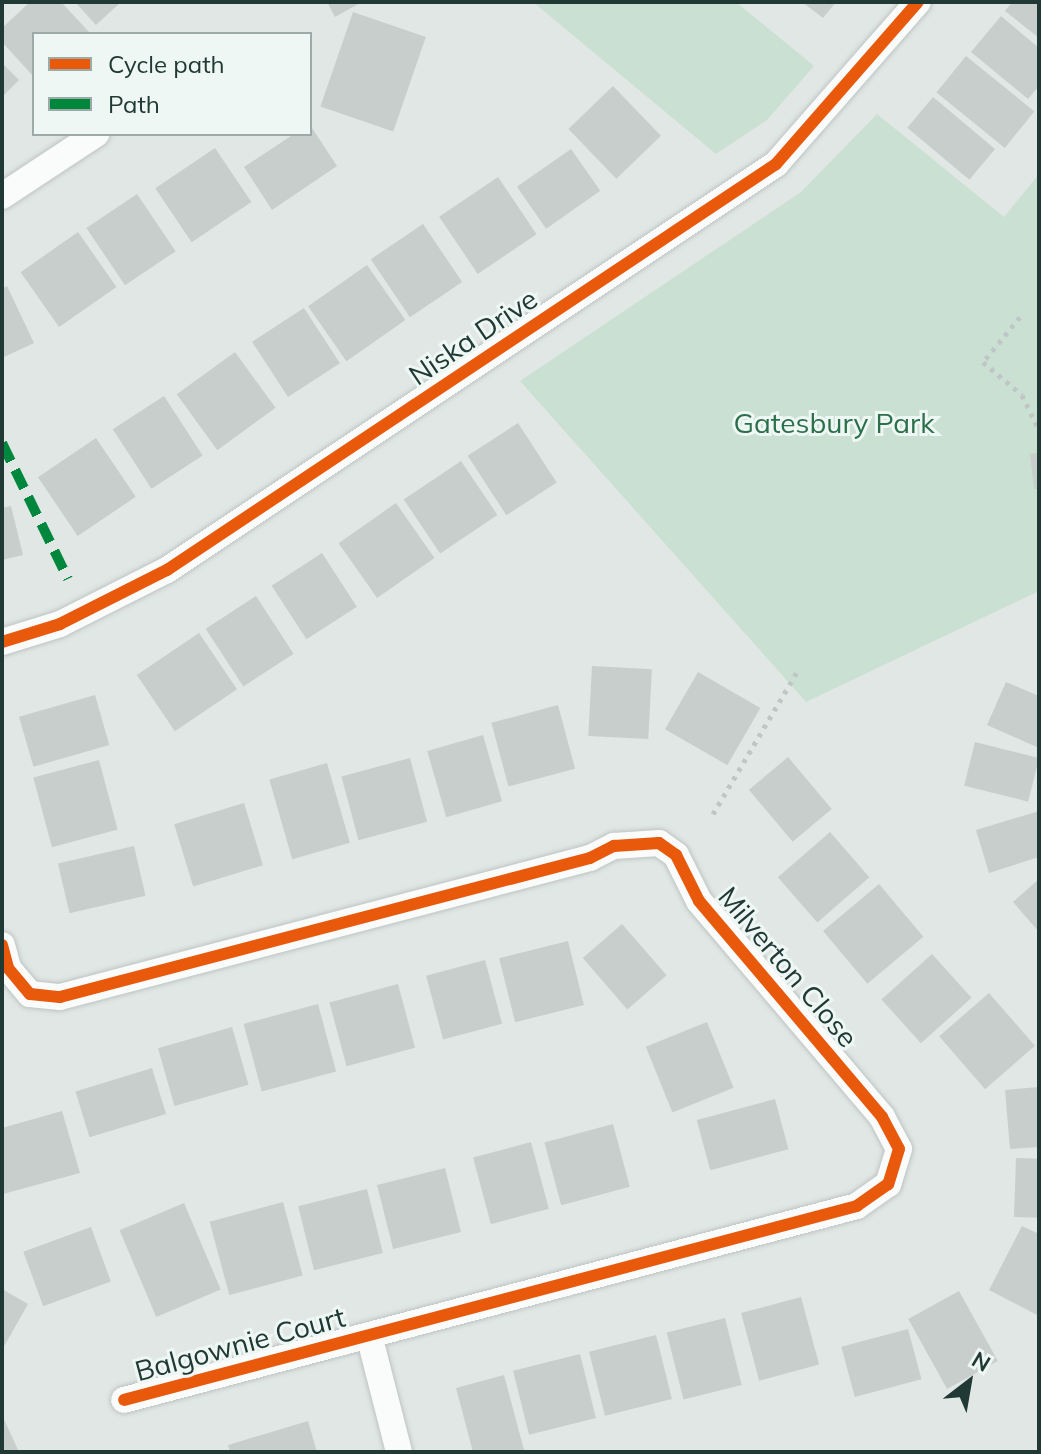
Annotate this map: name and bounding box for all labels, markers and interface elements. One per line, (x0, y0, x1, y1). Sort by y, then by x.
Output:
legend (32, 32, 312, 136)
text: Cycle path (108, 49, 225, 79)
text: Path (108, 89, 160, 119)
street label: Niska Drive (402, 282, 544, 392)
park label: Gatesbury Park (733, 406, 935, 440)
street label: Milverton Close (711, 880, 865, 1054)
street label: Balgownie Court (131, 1300, 349, 1388)
north arrow (929, 1342, 1009, 1422)
text: N (967, 1345, 996, 1378)

